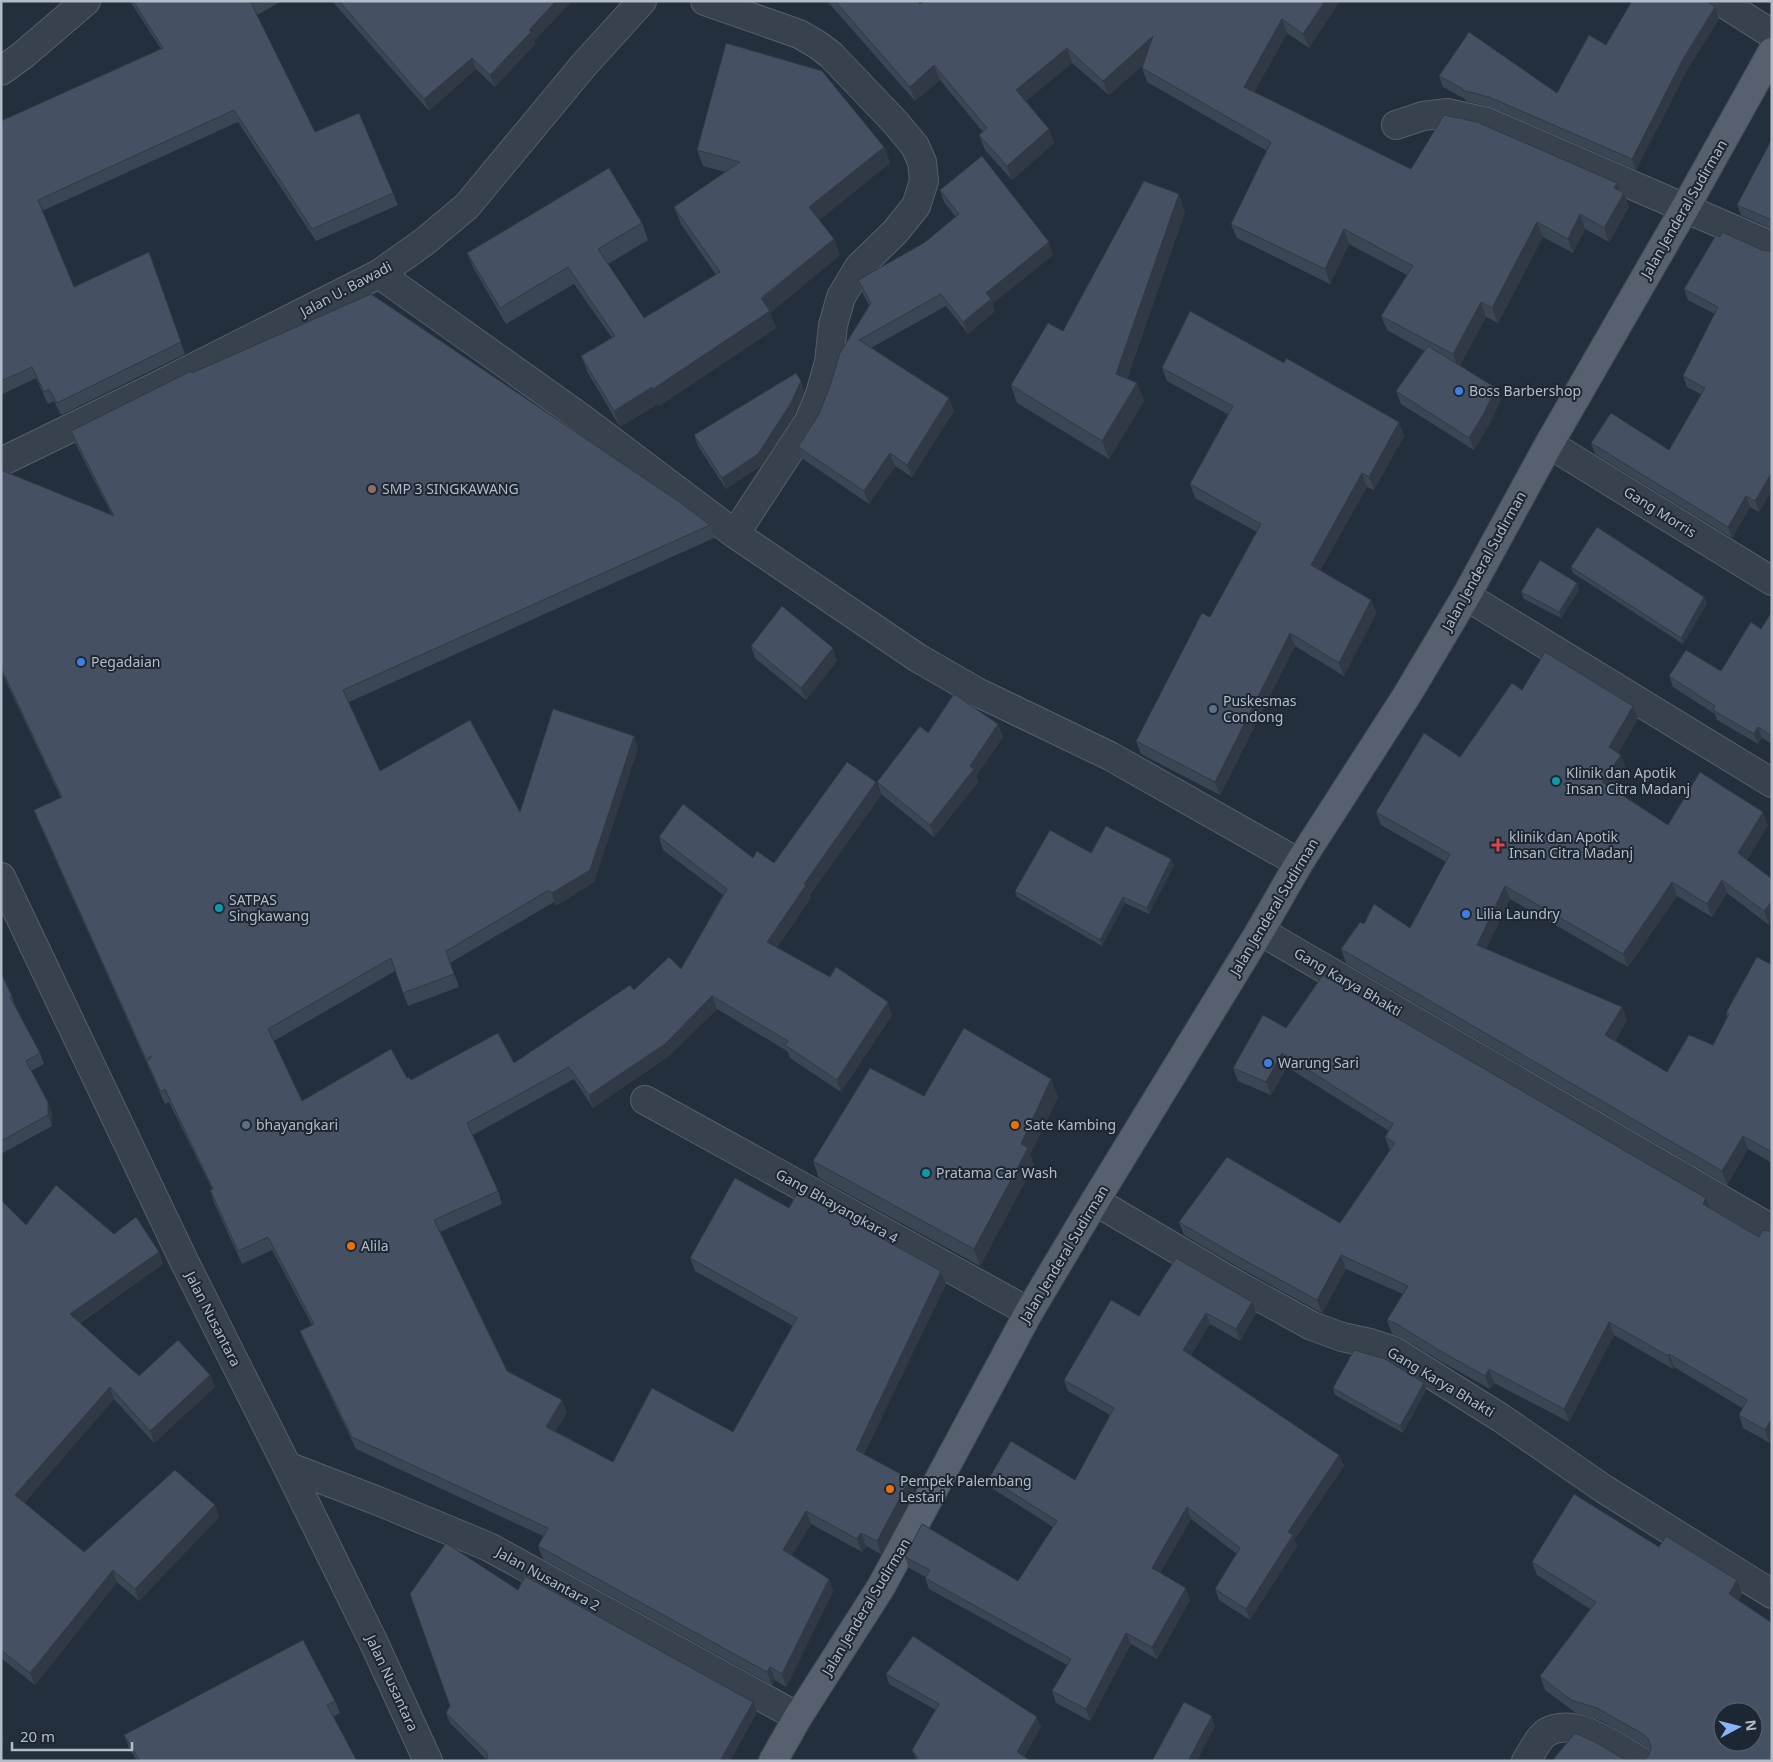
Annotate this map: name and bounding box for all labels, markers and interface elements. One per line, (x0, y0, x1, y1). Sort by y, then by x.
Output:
street label: Jalan Jenderal Sudirman (1635, 136, 1731, 283)
street label: Jalan U. Bawadi (295, 257, 395, 322)
place label: Boss Barbershop (1469, 381, 1581, 400)
marker: Boss Barbershop (1453, 385, 1465, 397)
place label: SMP 3 SINGKAWANG (382, 479, 519, 498)
street label: Gang Morris (1620, 482, 1700, 542)
marker: SMP 3 SINGKAWANG (366, 483, 378, 495)
street label: Jalan Jenderal Sudirman (1436, 488, 1530, 636)
place label: Pegadaian (91, 652, 160, 671)
marker: Pegadaian (75, 656, 87, 668)
place label: Puskesmas Condong (1223, 691, 1297, 726)
marker: Puskesmas Condong (1207, 703, 1219, 715)
place label: Klinik dan Apotik Insan Citra Madanj (1566, 763, 1690, 798)
marker: Klinik dan Apotik Insan Citra Madanj (1550, 775, 1562, 787)
place label: klinik dan Apotik Insan Citra Madanj (1509, 827, 1633, 862)
street label: Jalan Jenderal Sudirman (1224, 835, 1322, 981)
marker: klinik dan Apotik Insan Citra Madanj (1491, 838, 1505, 852)
place label: SATPAS Singkawang (229, 890, 309, 925)
marker: SATPAS Singkawang (213, 902, 225, 914)
place label: Lilia Laundry (1476, 904, 1561, 923)
marker: Lilia Laundry (1460, 908, 1472, 920)
street label: Gang Karya Bhakti (1291, 943, 1406, 1020)
place label: Warung Sari (1278, 1053, 1359, 1072)
marker: Warung Sari (1262, 1057, 1274, 1069)
place label: bhayangkari (256, 1115, 338, 1134)
place label: Sate Kambing (1025, 1115, 1116, 1134)
marker: bhayangkari (240, 1119, 252, 1131)
marker: Sate Kambing (1009, 1119, 1021, 1131)
place label: Pratama Car Wash (936, 1163, 1057, 1182)
street label: Gang Bhayangkara 4 (773, 1164, 902, 1247)
marker: Pratama Car Wash (920, 1167, 932, 1179)
street label: Jalan Jenderal Sudirman (1014, 1182, 1112, 1328)
place label: Alila (361, 1236, 389, 1255)
marker: Alila (345, 1240, 357, 1252)
street label: Jalan Nusantara (180, 1266, 246, 1370)
street label: Gang Karya Bhakti (1384, 1342, 1498, 1421)
place label: Pempek Palembang Lestari (900, 1471, 1032, 1506)
marker: Pempek Palembang Lestari (884, 1483, 896, 1495)
street label: Jalan Jenderal Sudirman (816, 1535, 914, 1681)
street label: Jalan Nusantara 2 (491, 1541, 604, 1615)
street label: Jalan Nusantara (361, 1630, 423, 1734)
north arrow (1713, 1702, 1763, 1752)
text: N (1741, 1719, 1762, 1732)
scale bar (12, 1720, 132, 1752)
text: 20 m (20, 1726, 55, 1746)

